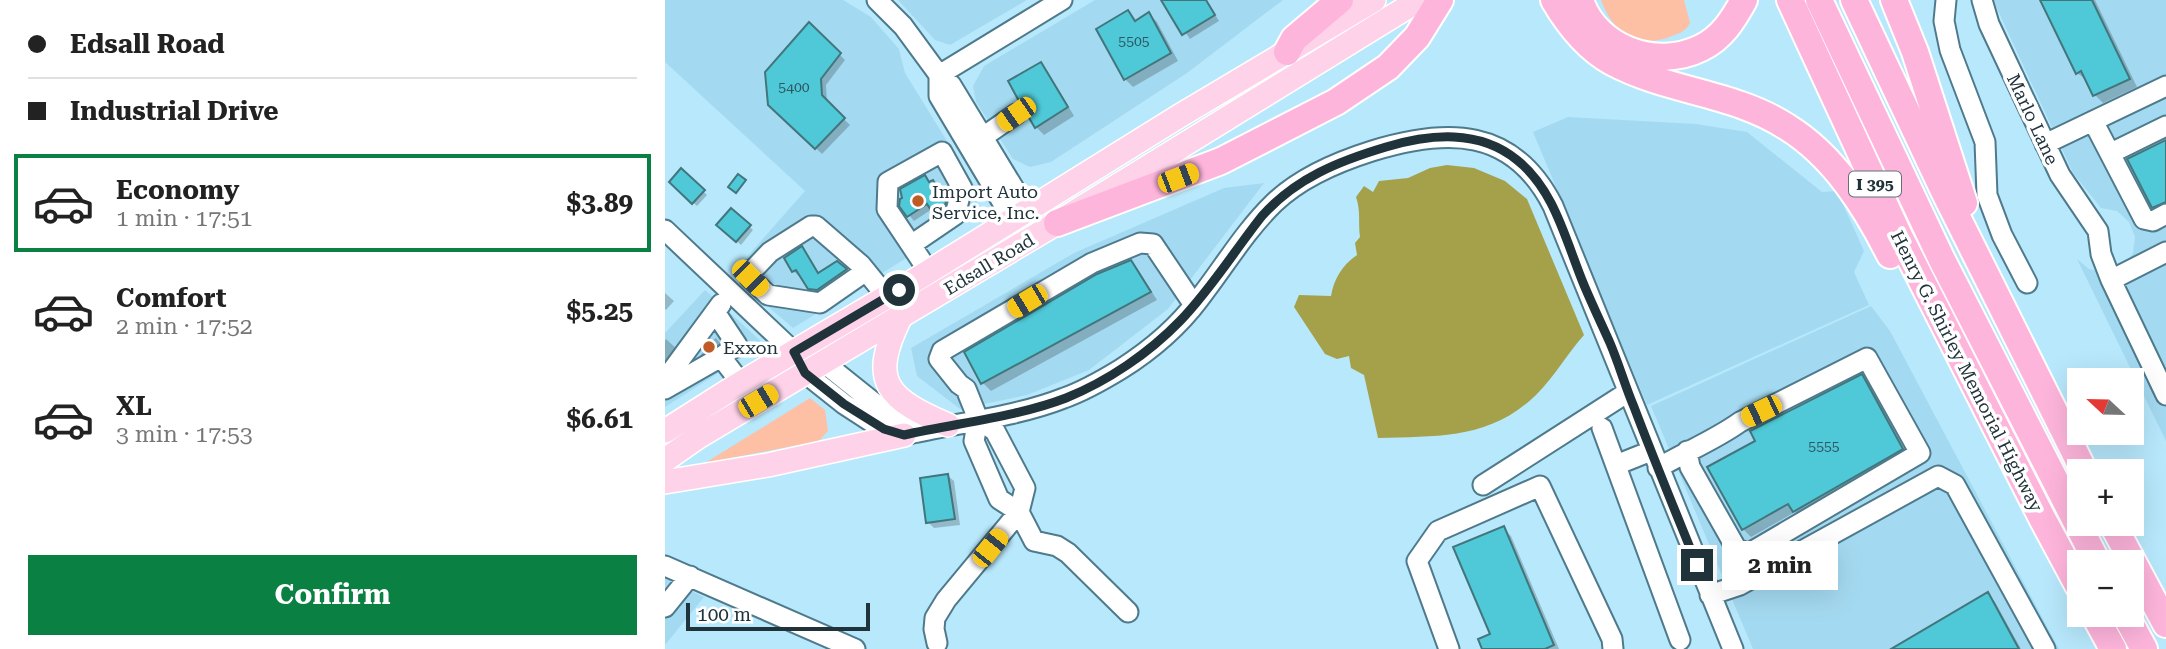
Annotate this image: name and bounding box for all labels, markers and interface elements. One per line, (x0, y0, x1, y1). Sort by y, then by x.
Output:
text: Edsall Road (70, 29, 225, 59)
house number: 5505 (1118, 33, 1150, 49)
street label: Marlo Lane (2003, 70, 2063, 168)
house number: 5400 (778, 79, 810, 95)
car (993, 93, 1040, 135)
text: Industrial Drive (70, 96, 279, 126)
car (1155, 161, 1202, 195)
icon: car (32, 172, 95, 235)
road number: I 395 (1849, 172, 1901, 196)
text: Economy (116, 175, 239, 205)
place label: Import Auto Service, Inc. (932, 181, 1039, 223)
text: $3.89 (567, 188, 633, 218)
marker: Import Auto Service, Inc. (910, 193, 926, 209)
text: 1 min · 17:51 (116, 205, 253, 232)
street label: Henry G. Shirley Memorial Highway (1887, 227, 2047, 515)
street label: Edsall Road (940, 229, 1038, 299)
car (728, 256, 773, 300)
route start (883, 274, 915, 306)
icon: car (32, 280, 95, 343)
car (1004, 281, 1051, 321)
text: Comfort (116, 283, 226, 313)
text: $5.25 (567, 296, 633, 326)
text: 2 min · 17:52 (116, 313, 253, 340)
place label: Exxon (723, 337, 779, 358)
marker: Exxon (701, 339, 717, 355)
north arrow (2067, 368, 2144, 444)
map controls (2067, 368, 2144, 627)
car (735, 381, 782, 421)
icon: car (32, 388, 95, 451)
text: XL (116, 391, 152, 421)
car (1738, 392, 1785, 430)
text: $6.61 (567, 404, 633, 434)
text: 3 min · 17:53 (116, 421, 253, 448)
house number: 5555 (1808, 438, 1840, 454)
button: + (2067, 459, 2144, 536)
car (969, 525, 1012, 571)
callout: 2 min (1721, 540, 1837, 590)
route end (1681, 549, 1713, 581)
button: − (2067, 550, 2144, 627)
text: 2 min (1748, 552, 1812, 579)
button: Confirm (28, 555, 637, 635)
scale bar (686, 600, 870, 632)
text: 100 m (697, 603, 751, 626)

